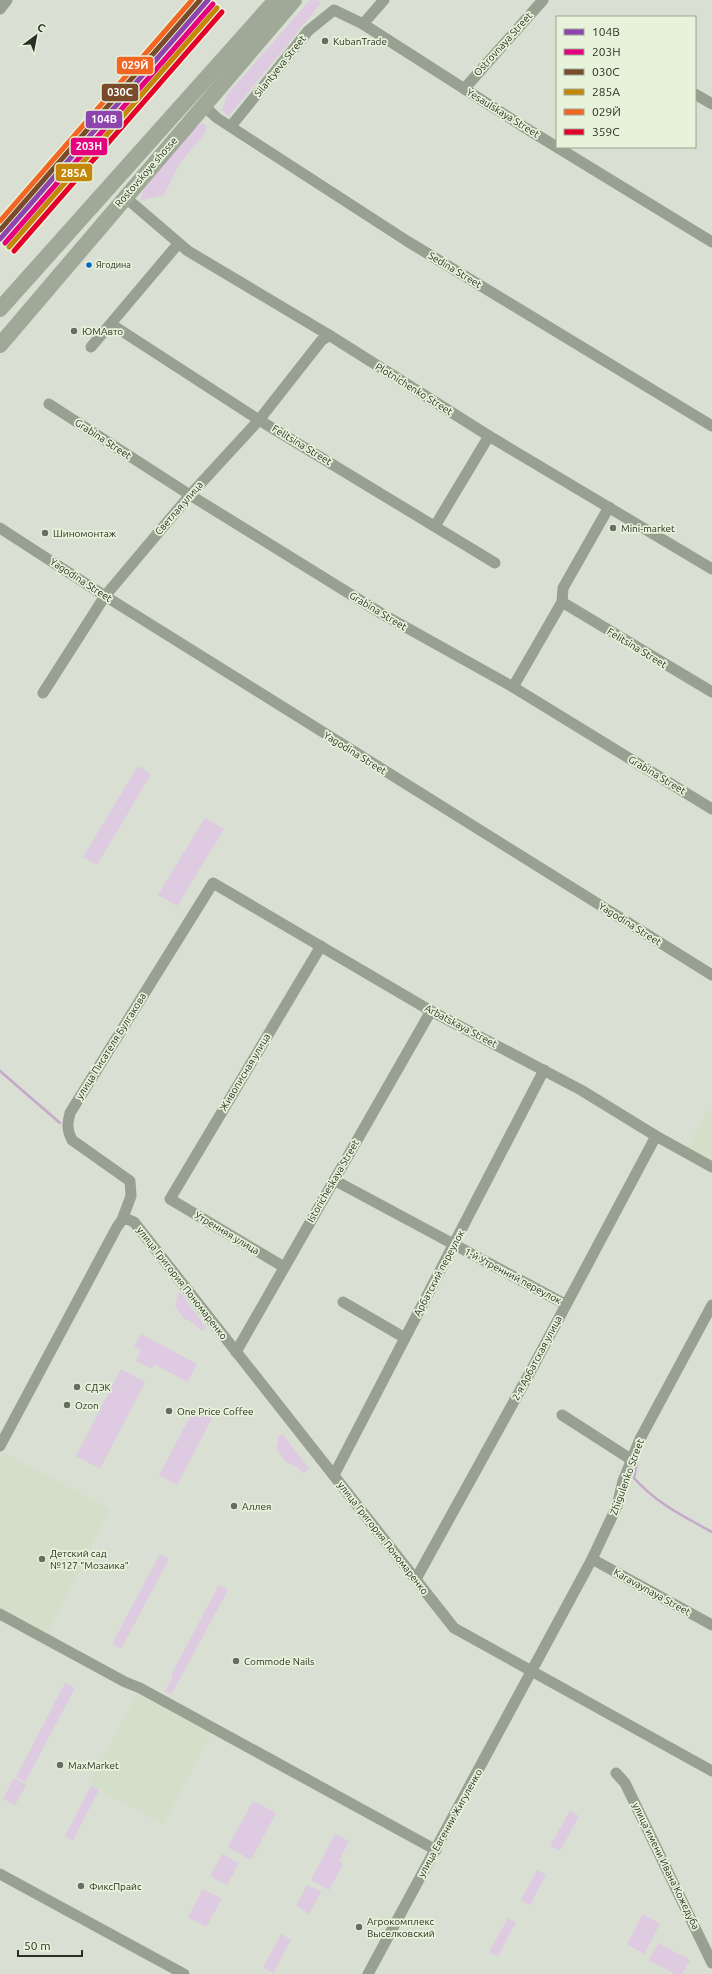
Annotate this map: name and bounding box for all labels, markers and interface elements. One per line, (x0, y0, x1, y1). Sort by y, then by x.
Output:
street label: Ostrovnaya Street (472, 10, 534, 78)
north arrow (16, 16, 56, 56)
legend (556, 16, 696, 148)
text: С (35, 21, 47, 34)
text: 104В (592, 25, 620, 38)
street label: Silantyeva Street (252, 33, 308, 99)
marker: KubanTrade (320, 36, 330, 46)
place label: KubanTrade (333, 36, 387, 47)
text: 203Н (592, 45, 621, 58)
line badge: 029Й (116, 56, 154, 75)
text: 029Й (122, 59, 148, 71)
text: 030C (592, 65, 620, 78)
line badge: 030C (101, 83, 139, 102)
text: 285А (592, 85, 620, 98)
text: 030C (107, 86, 133, 98)
street label: Yesaulskaya Street (465, 86, 541, 140)
text: 029Й (592, 105, 621, 118)
line badge: 104В (85, 110, 123, 129)
text: 104В (91, 113, 117, 125)
text: 359С (592, 125, 620, 138)
street label: Rostovskoye shosse (113, 135, 179, 209)
line badge: 203Н (70, 137, 108, 156)
text: 203Н (76, 140, 102, 152)
line badge: 285А (55, 163, 93, 182)
text: 285А (61, 167, 87, 179)
street label: Sedina Street (426, 250, 484, 290)
marker: Ягодина (84, 260, 94, 270)
place label: Ягодина (96, 260, 131, 270)
marker: ЮМАвто (69, 326, 79, 336)
place label: ЮМАвто (82, 326, 123, 337)
street label: Plotnichenko Street (373, 361, 455, 417)
street label: Grabina Street (73, 417, 133, 461)
street label: Felitsina Street (270, 423, 334, 467)
street label: Светлая улица (153, 479, 205, 537)
marker: Mini-market (608, 523, 618, 533)
place label: Mini-market (621, 523, 675, 534)
marker: Шиномонтаж (40, 528, 50, 538)
place label: Шиномонтаж (53, 528, 117, 539)
street label: Yagodina Street (48, 556, 114, 604)
street label: Grabina Street (347, 590, 409, 632)
street label: Felitsina Street (605, 626, 669, 670)
street label: Yagodina Street (322, 729, 388, 777)
street label: Grabina Street (626, 754, 688, 796)
street label: Yagodina Street (597, 900, 663, 948)
street label: улица Писателя Булгакова (74, 991, 148, 1101)
street label: Arbatskaya Street (423, 1002, 499, 1050)
street label: Живописная улица (218, 1031, 272, 1113)
street label: Istoricheskaya Street (305, 1138, 361, 1224)
street label: Утренняя улица (193, 1209, 261, 1257)
street label: улица Григория Пономаренко (135, 1225, 229, 1342)
street label: Арбатский переулок (412, 1228, 466, 1318)
street label: 1-й Утренний переулок (463, 1246, 563, 1306)
street label: 2-я Арбатская улица (510, 1314, 564, 1402)
marker: СДЭК (72, 1382, 82, 1392)
place label: СДЭК (85, 1382, 111, 1393)
marker: Ozon (62, 1400, 72, 1410)
place label: Ozon (75, 1400, 99, 1411)
marker: One Price Coffee (164, 1406, 174, 1416)
place label: One Price Coffee (177, 1406, 254, 1417)
street label: Zhigulenko Street (608, 1437, 646, 1516)
street label: улица Григория Пономаренко (336, 1480, 430, 1597)
marker: Аллея (229, 1501, 239, 1511)
place label: Аллея (242, 1501, 271, 1512)
place label: Детский сад №127 "Мозаика" (50, 1548, 129, 1571)
marker: Детский сад №127 "Мозаика" (37, 1554, 47, 1564)
street label: Karavaynaya Street (612, 1566, 692, 1618)
marker: Commode Nails (231, 1656, 241, 1666)
place label: Commode Nails (244, 1656, 314, 1667)
marker: MaxMarket (55, 1760, 65, 1770)
place label: MaxMarket (68, 1760, 119, 1771)
street label: улица Евгении Жигуленко (416, 1767, 484, 1879)
street label: улица имени Ивана Кожедуба (630, 1801, 702, 1931)
marker: ФиксПрайс (76, 1881, 86, 1891)
place label: ФиксПрайс (89, 1881, 142, 1892)
place label: Агрокомплекс Выселковский (367, 1916, 435, 1939)
marker: Агрокомплекс Выселковский (354, 1922, 364, 1932)
scale bar (18, 1932, 82, 1958)
text: 50 m (24, 1939, 51, 1952)

